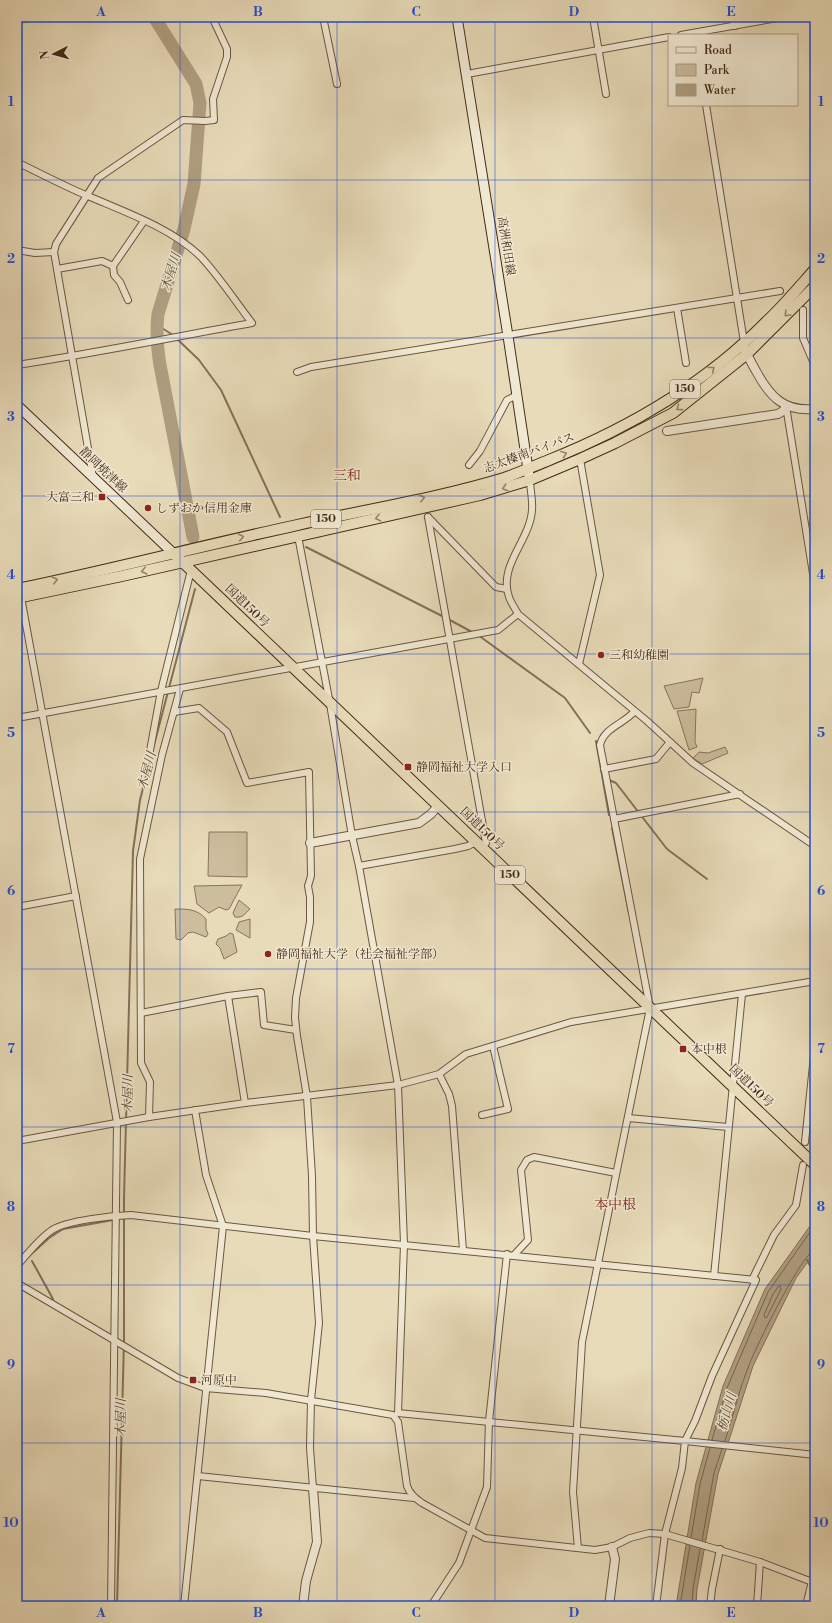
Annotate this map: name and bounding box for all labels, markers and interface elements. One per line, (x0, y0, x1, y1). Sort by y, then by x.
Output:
text: A (95, 4, 106, 20)
text: B (253, 4, 263, 20)
text: C (411, 4, 421, 20)
text: D (569, 4, 579, 20)
text: E (726, 4, 736, 20)
north arrow (34, 34, 74, 74)
legend (668, 34, 798, 106)
text: Road (704, 43, 732, 58)
text: N (38, 50, 52, 60)
text: Park (704, 63, 730, 78)
text: Water (703, 83, 736, 98)
text: 1 (8, 94, 15, 110)
text: 1 (818, 94, 825, 110)
street label: 高洲和田線 (494, 215, 518, 277)
water label: 木屋川 (158, 249, 185, 293)
text: 2 (7, 251, 15, 267)
text: 2 (817, 251, 825, 267)
one-way arrow (785, 309, 792, 317)
one-way arrow (708, 367, 715, 374)
road number: 150 (670, 380, 700, 398)
one-way arrow (677, 404, 684, 411)
text: 3 (7, 409, 15, 425)
text: 3 (817, 409, 825, 425)
street label: 志太榛南バイパス (481, 430, 577, 476)
street label: 静岡焼津線 (76, 444, 130, 496)
one-way arrow (560, 451, 567, 459)
district label: 三和 (333, 467, 361, 485)
one-way arrow (501, 483, 508, 492)
place label: 大富三和 (46, 490, 94, 505)
marker: 大富三和 (97, 492, 107, 502)
one-way arrow (419, 494, 426, 502)
place label: しずおか信用金庫 (156, 501, 252, 516)
marker: しずおか信用金庫 (143, 503, 153, 513)
road number: 150 (311, 510, 341, 528)
one-way arrow (375, 513, 382, 521)
one-way arrow (237, 534, 244, 542)
text: 4 (7, 567, 16, 583)
one-way arrow (141, 567, 147, 575)
text: 4 (817, 567, 826, 583)
one-way arrow (52, 576, 58, 584)
street label: 国道150号 (222, 581, 272, 631)
place label: 三和幼稚園 (609, 648, 669, 663)
marker: 三和幼稚園 (596, 650, 606, 660)
text: 5 (7, 725, 15, 741)
text: 5 (817, 725, 825, 741)
water label: 木屋川 (134, 748, 160, 792)
place label: 静岡福祉大学入口 (416, 760, 512, 775)
marker: 静岡福祉大学入口 (403, 762, 413, 772)
street label: 国道150号 (457, 804, 507, 854)
road number: 150 (495, 866, 525, 884)
text: 6 (7, 883, 15, 899)
text: 6 (817, 883, 825, 899)
place label: 静岡福祉大学（社会福祉学部） (276, 947, 444, 962)
marker: 静岡福祉大学（社会福祉学部） (263, 949, 273, 959)
text: 7 (7, 1041, 15, 1057)
text: 7 (817, 1041, 825, 1057)
place label: 本中根 (691, 1042, 727, 1057)
marker: 本中根 (678, 1044, 688, 1054)
street label: 国道150号 (726, 1061, 776, 1111)
water label: 木屋川 (120, 1072, 136, 1114)
district label: 本中根 (594, 1196, 636, 1214)
text: 8 (7, 1199, 15, 1215)
text: 8 (817, 1199, 825, 1215)
text: 9 (7, 1357, 15, 1373)
text: 9 (817, 1357, 825, 1373)
place label: 河原中 (201, 1373, 237, 1388)
marker: 河原中 (188, 1375, 198, 1385)
water label: 栃山川 (714, 1389, 741, 1433)
water label: 木屋川 (113, 1396, 129, 1438)
text: 10 (3, 1515, 19, 1531)
text: 10 (813, 1515, 829, 1531)
text: A (95, 1605, 106, 1621)
text: B (253, 1605, 263, 1621)
text: C (411, 1605, 421, 1621)
text: D (569, 1605, 579, 1621)
text: E (726, 1605, 736, 1621)

